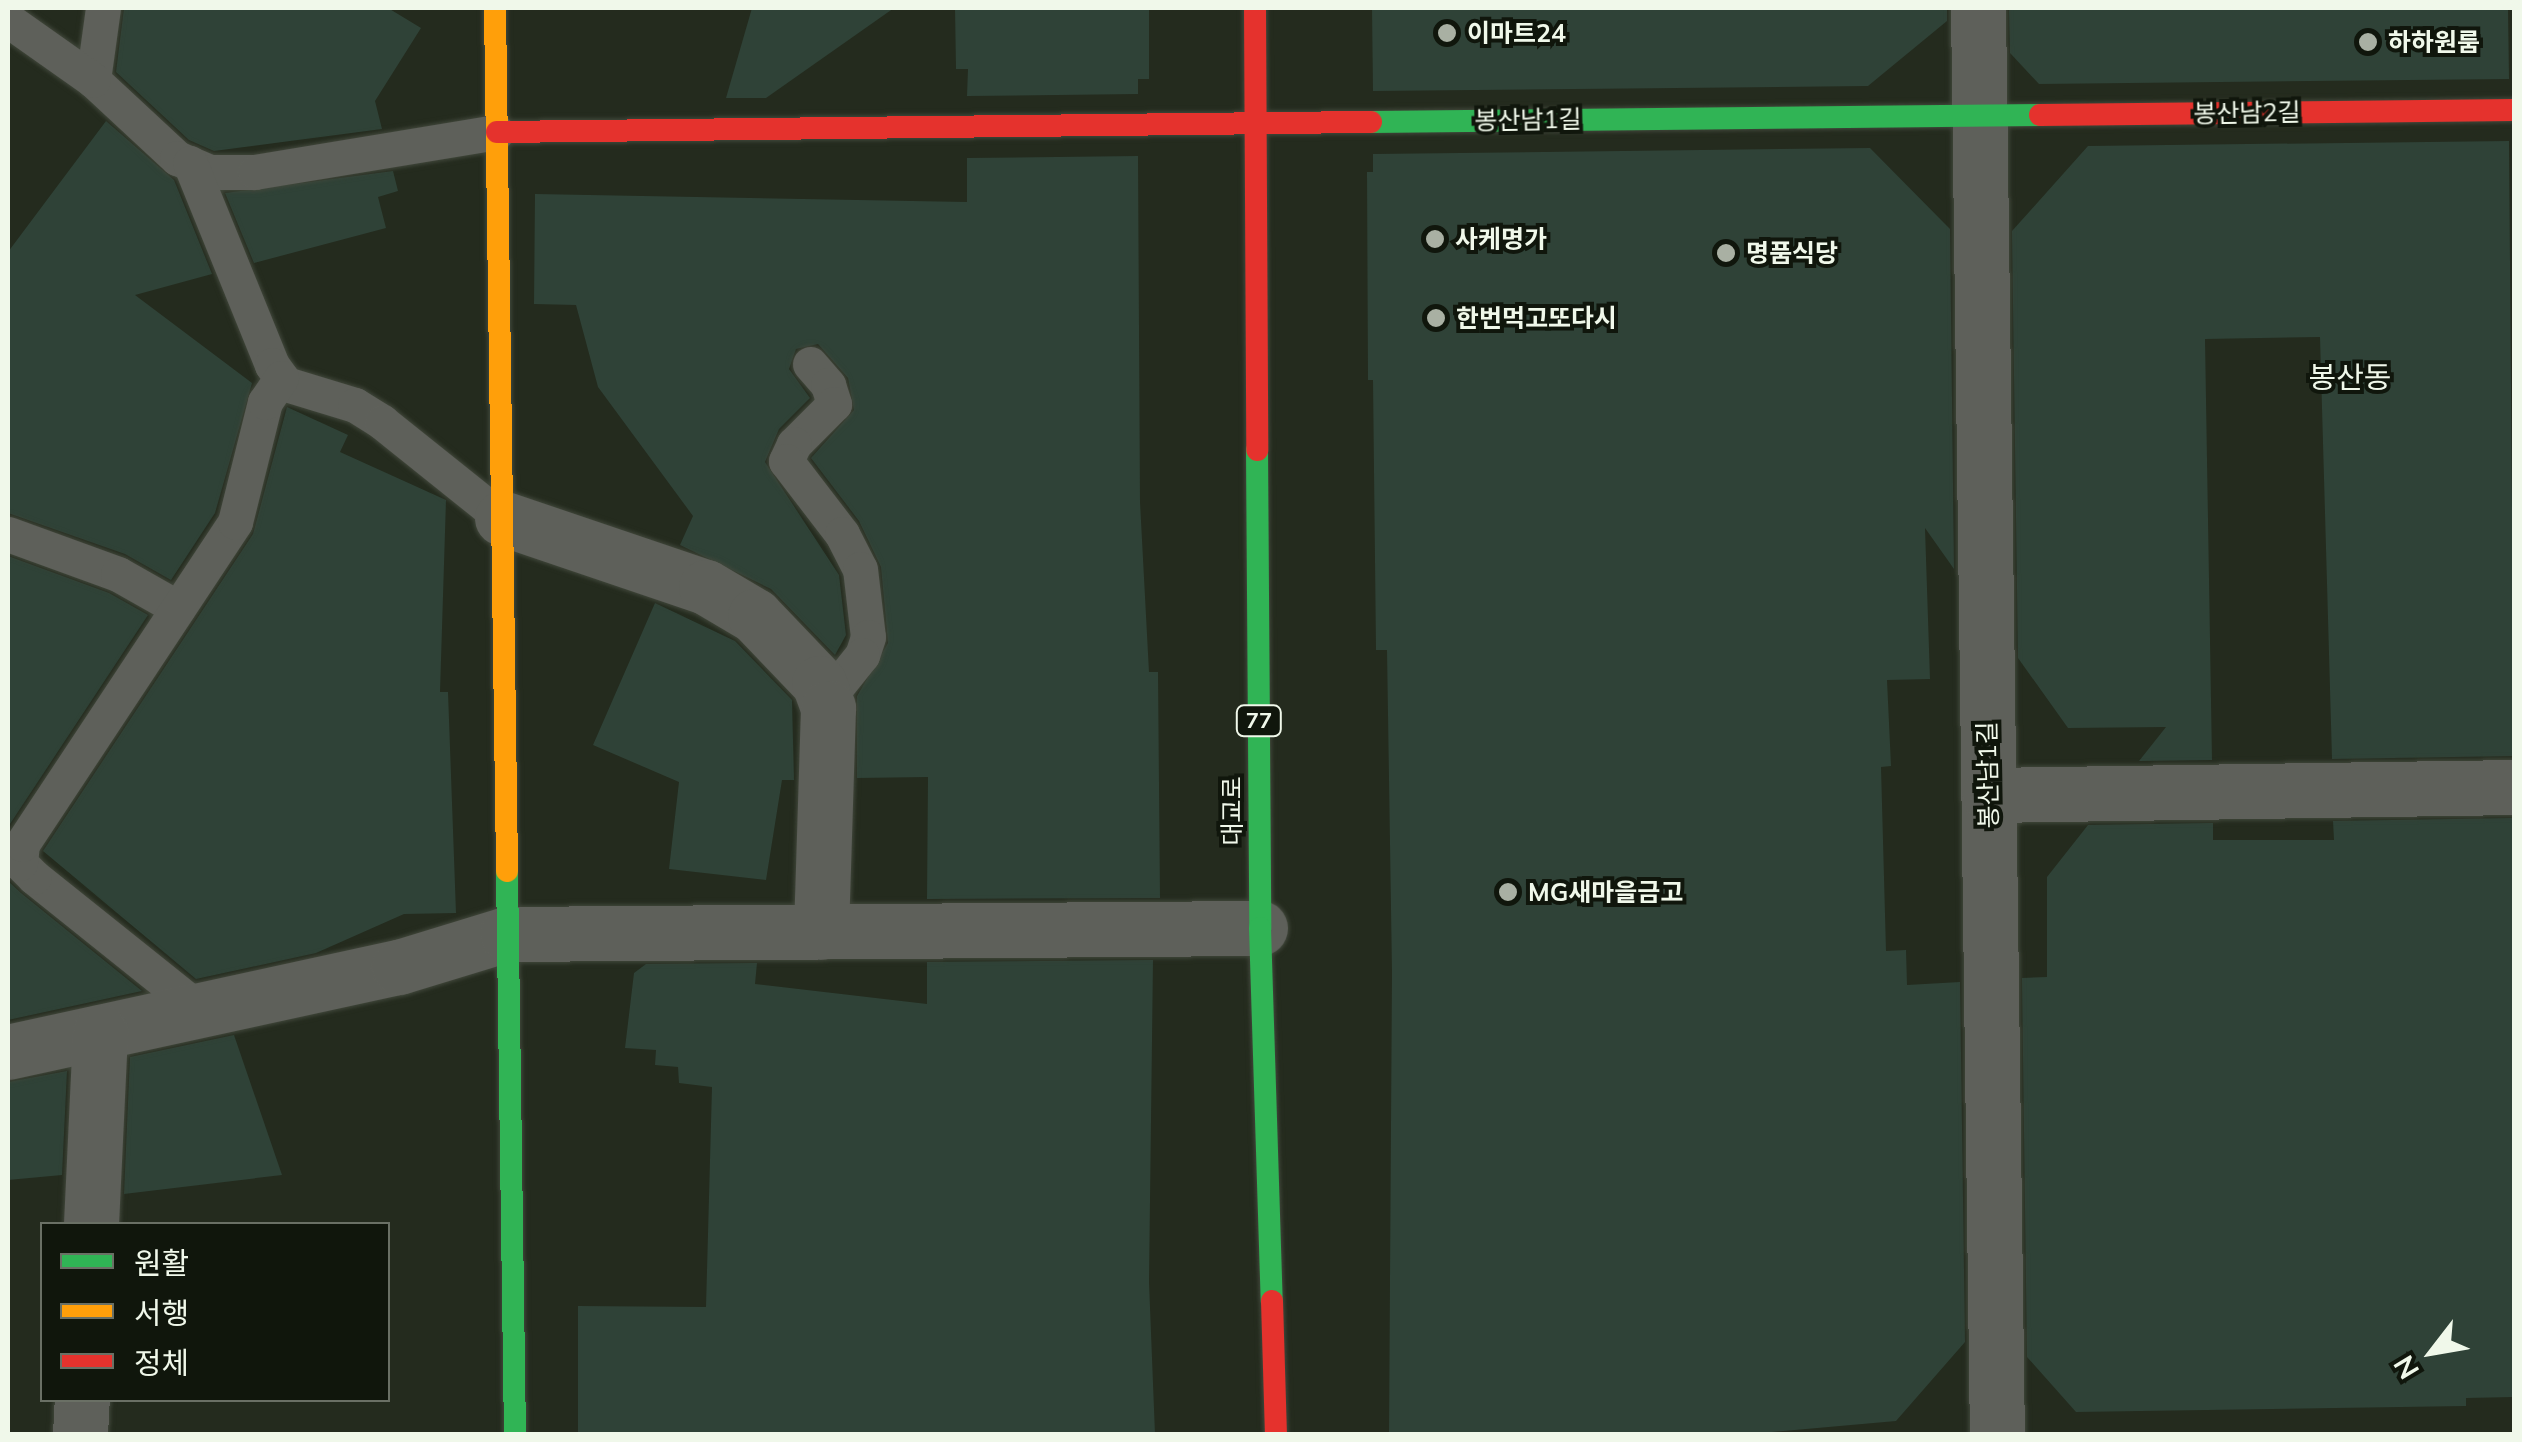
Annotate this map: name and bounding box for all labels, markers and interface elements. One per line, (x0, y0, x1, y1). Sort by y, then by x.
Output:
place label: 이마트24 (1467, 18, 1566, 48)
marker: 이마트24 (1436, 22, 1458, 44)
place label: 하하원룸 (2388, 27, 2480, 57)
marker: 하하원룸 (2357, 31, 2379, 53)
street label: 봉산남2길 (2193, 97, 2301, 129)
street label: 봉산남1길 (1474, 104, 1582, 136)
place label: 사케명가 (1455, 224, 1547, 254)
marker: 사케명가 (1424, 228, 1446, 250)
place label: 명품식당 (1746, 238, 1838, 268)
marker: 명품식당 (1715, 242, 1737, 264)
place label: 한번먹고또다시 (1456, 303, 1617, 333)
marker: 한번먹고또다시 (1425, 307, 1447, 329)
district label: 봉산동 (2309, 359, 2391, 395)
road number: 77 (1234, 704, 1284, 738)
street label: 봉산남1길 (1972, 721, 2004, 829)
street label: 대교로 (1217, 777, 1247, 845)
place label: MG새마을금고 (1528, 877, 1683, 907)
marker: MG새마을금고 (1497, 881, 1519, 903)
legend (40, 1222, 390, 1402)
text: 원활 (134, 1244, 189, 1282)
text: 서행 (134, 1294, 189, 1332)
north arrow (2382, 1302, 2482, 1402)
text: 정체 (134, 1344, 189, 1382)
text: N (2385, 1350, 2426, 1386)

